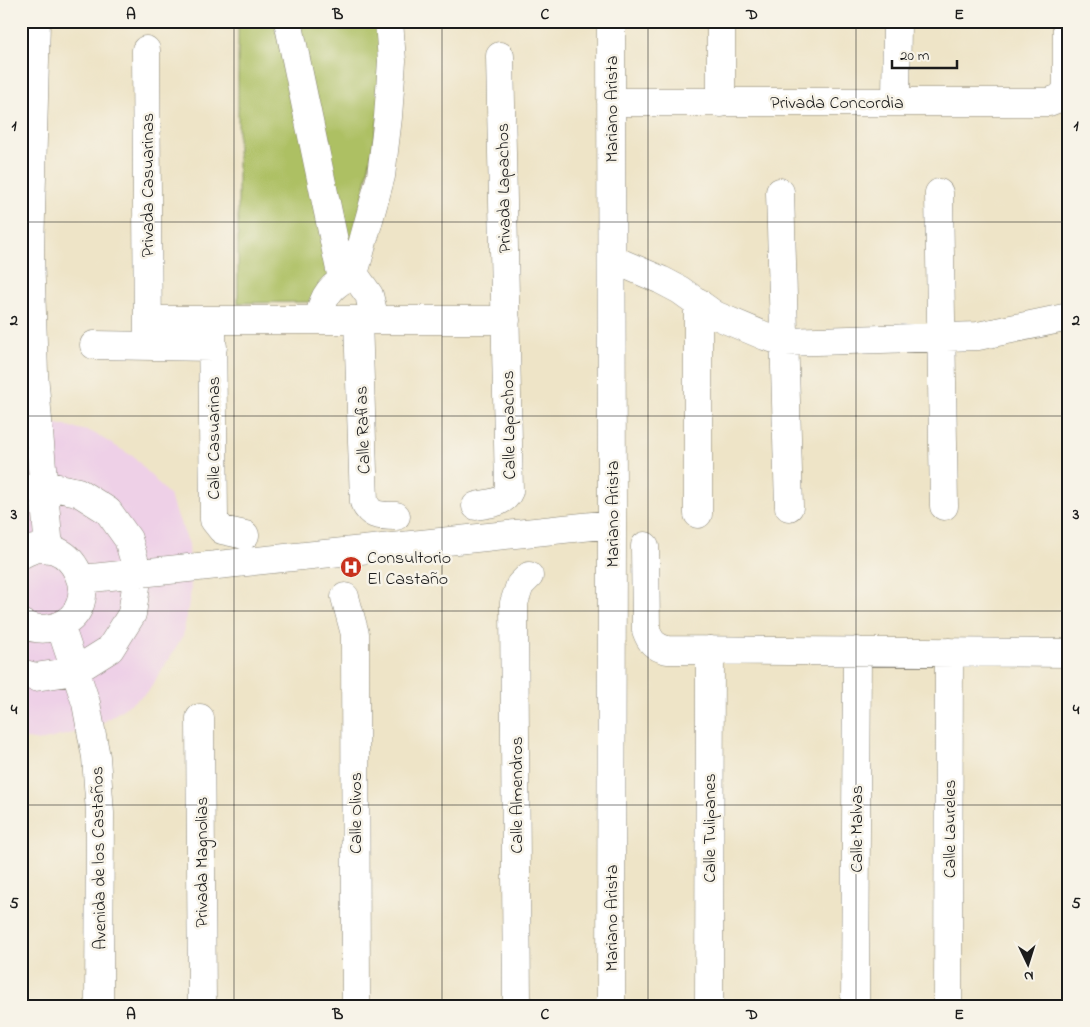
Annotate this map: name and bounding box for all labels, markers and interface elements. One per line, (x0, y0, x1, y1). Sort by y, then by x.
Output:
text: A (126, 3, 136, 27)
text: B (332, 3, 344, 27)
text: C (541, 3, 550, 27)
text: D (745, 3, 758, 27)
text: E (954, 3, 964, 27)
scale bar (892, 38, 958, 70)
text: 20 m (900, 45, 930, 67)
street label: Mariano Arista (600, 56, 626, 162)
street label: Privada Concordia (770, 91, 904, 117)
street label: Privada Casuarinas (136, 113, 162, 257)
text: 1 (11, 114, 17, 138)
text: 1 (1073, 114, 1079, 138)
street label: Privada Lapachos (491, 123, 519, 253)
text: 2 (9, 309, 18, 333)
text: 2 (1071, 309, 1080, 333)
street label: Calle Lapachos (496, 370, 524, 480)
street label: Calle Casuarinas (202, 376, 228, 500)
street label: Calle Rafias (349, 385, 379, 475)
street label: Mariano Arista (601, 461, 627, 567)
text: 3 (10, 503, 18, 527)
text: 3 (1072, 503, 1080, 527)
place label: Consultorio El Castaño (367, 546, 451, 593)
hospital icon: Consultorio El Castaño (339, 555, 363, 579)
text: 4 (10, 698, 18, 722)
text: 4 (1072, 698, 1080, 722)
street label: Calle Almendros (505, 736, 531, 854)
street label: Avenida de los Castaños (85, 766, 115, 950)
street label: Calle Olivos (344, 772, 370, 854)
street label: Calle Tulipanes (698, 773, 724, 883)
street label: Calle Laureles (938, 780, 964, 878)
street label: Calle Malvas (845, 785, 871, 873)
street label: Privada Magnolias (190, 797, 217, 927)
street label: Mariano Arista (600, 865, 626, 971)
text: 5 (9, 892, 19, 916)
text: 5 (1071, 892, 1081, 916)
north arrow (1002, 940, 1052, 990)
text: N (1023, 965, 1034, 986)
text: A (126, 1003, 136, 1027)
text: B (332, 1003, 344, 1027)
text: C (541, 1003, 550, 1027)
text: D (745, 1003, 758, 1027)
text: E (954, 1003, 964, 1027)

